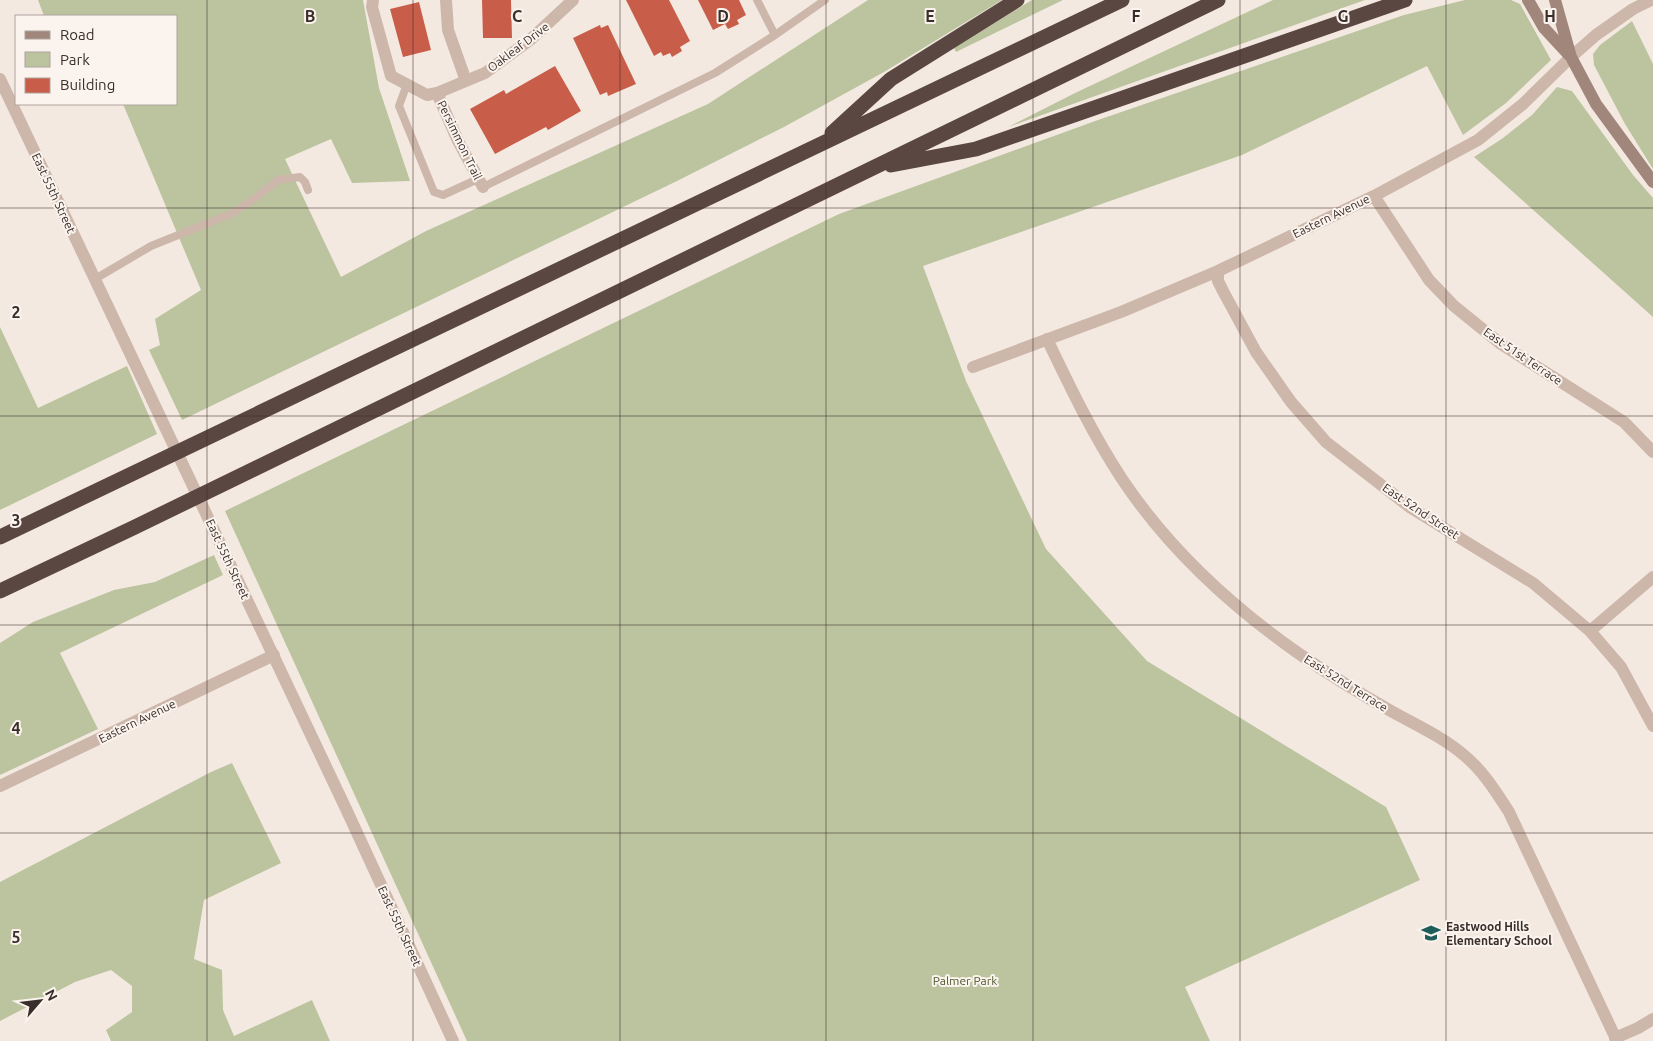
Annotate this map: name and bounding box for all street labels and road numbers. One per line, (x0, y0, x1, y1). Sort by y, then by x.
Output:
street label: Oakleaf Drive (485, 20, 551, 74)
street label: Persimmon Trail (435, 98, 485, 182)
street label: East 55th Street (30, 151, 78, 235)
street label: Eastern Avenue (1290, 192, 1372, 240)
street label: East 51st Terrace (1481, 325, 1565, 387)
street label: East 52nd Street (1380, 481, 1462, 541)
street label: East 55th Street (204, 517, 252, 601)
street label: East 52nd Terrace (1302, 652, 1390, 714)
street label: Eastern Avenue (96, 697, 178, 745)
street label: East 55th Street (376, 884, 424, 968)

